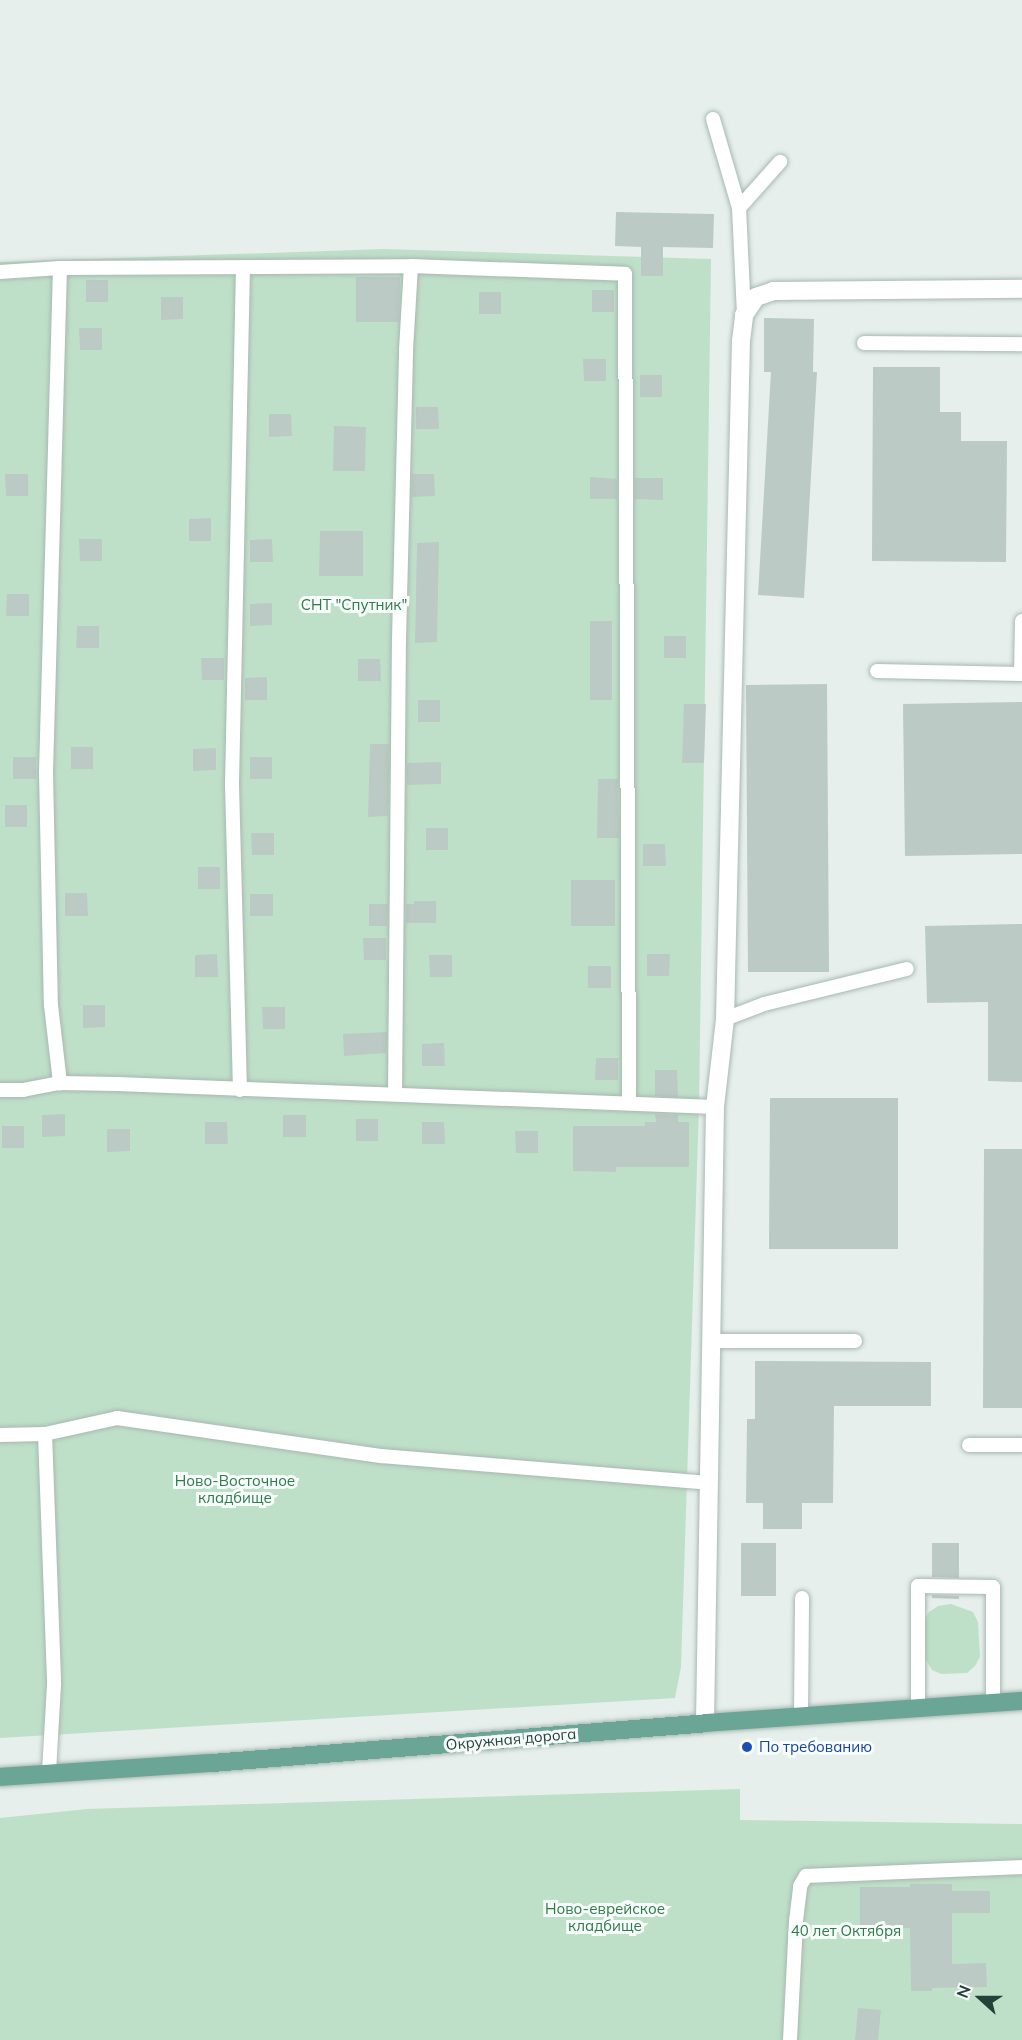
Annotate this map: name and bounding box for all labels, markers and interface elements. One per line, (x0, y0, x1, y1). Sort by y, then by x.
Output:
park label: СНТ "Спутник" (301, 596, 407, 614)
park label: Ново-Восточное кладбище (175, 1471, 295, 1506)
street label: Окружная дорога (445, 1724, 577, 1754)
place label: По требованию (759, 1738, 872, 1756)
marker: По требованию (740, 1740, 754, 1754)
park label: Ново-еврейское кладбище (545, 1899, 665, 1934)
park label: 40 лет Октября (791, 1922, 901, 1940)
north arrow (950, 1968, 1010, 2028)
text: N (952, 1982, 975, 2001)

